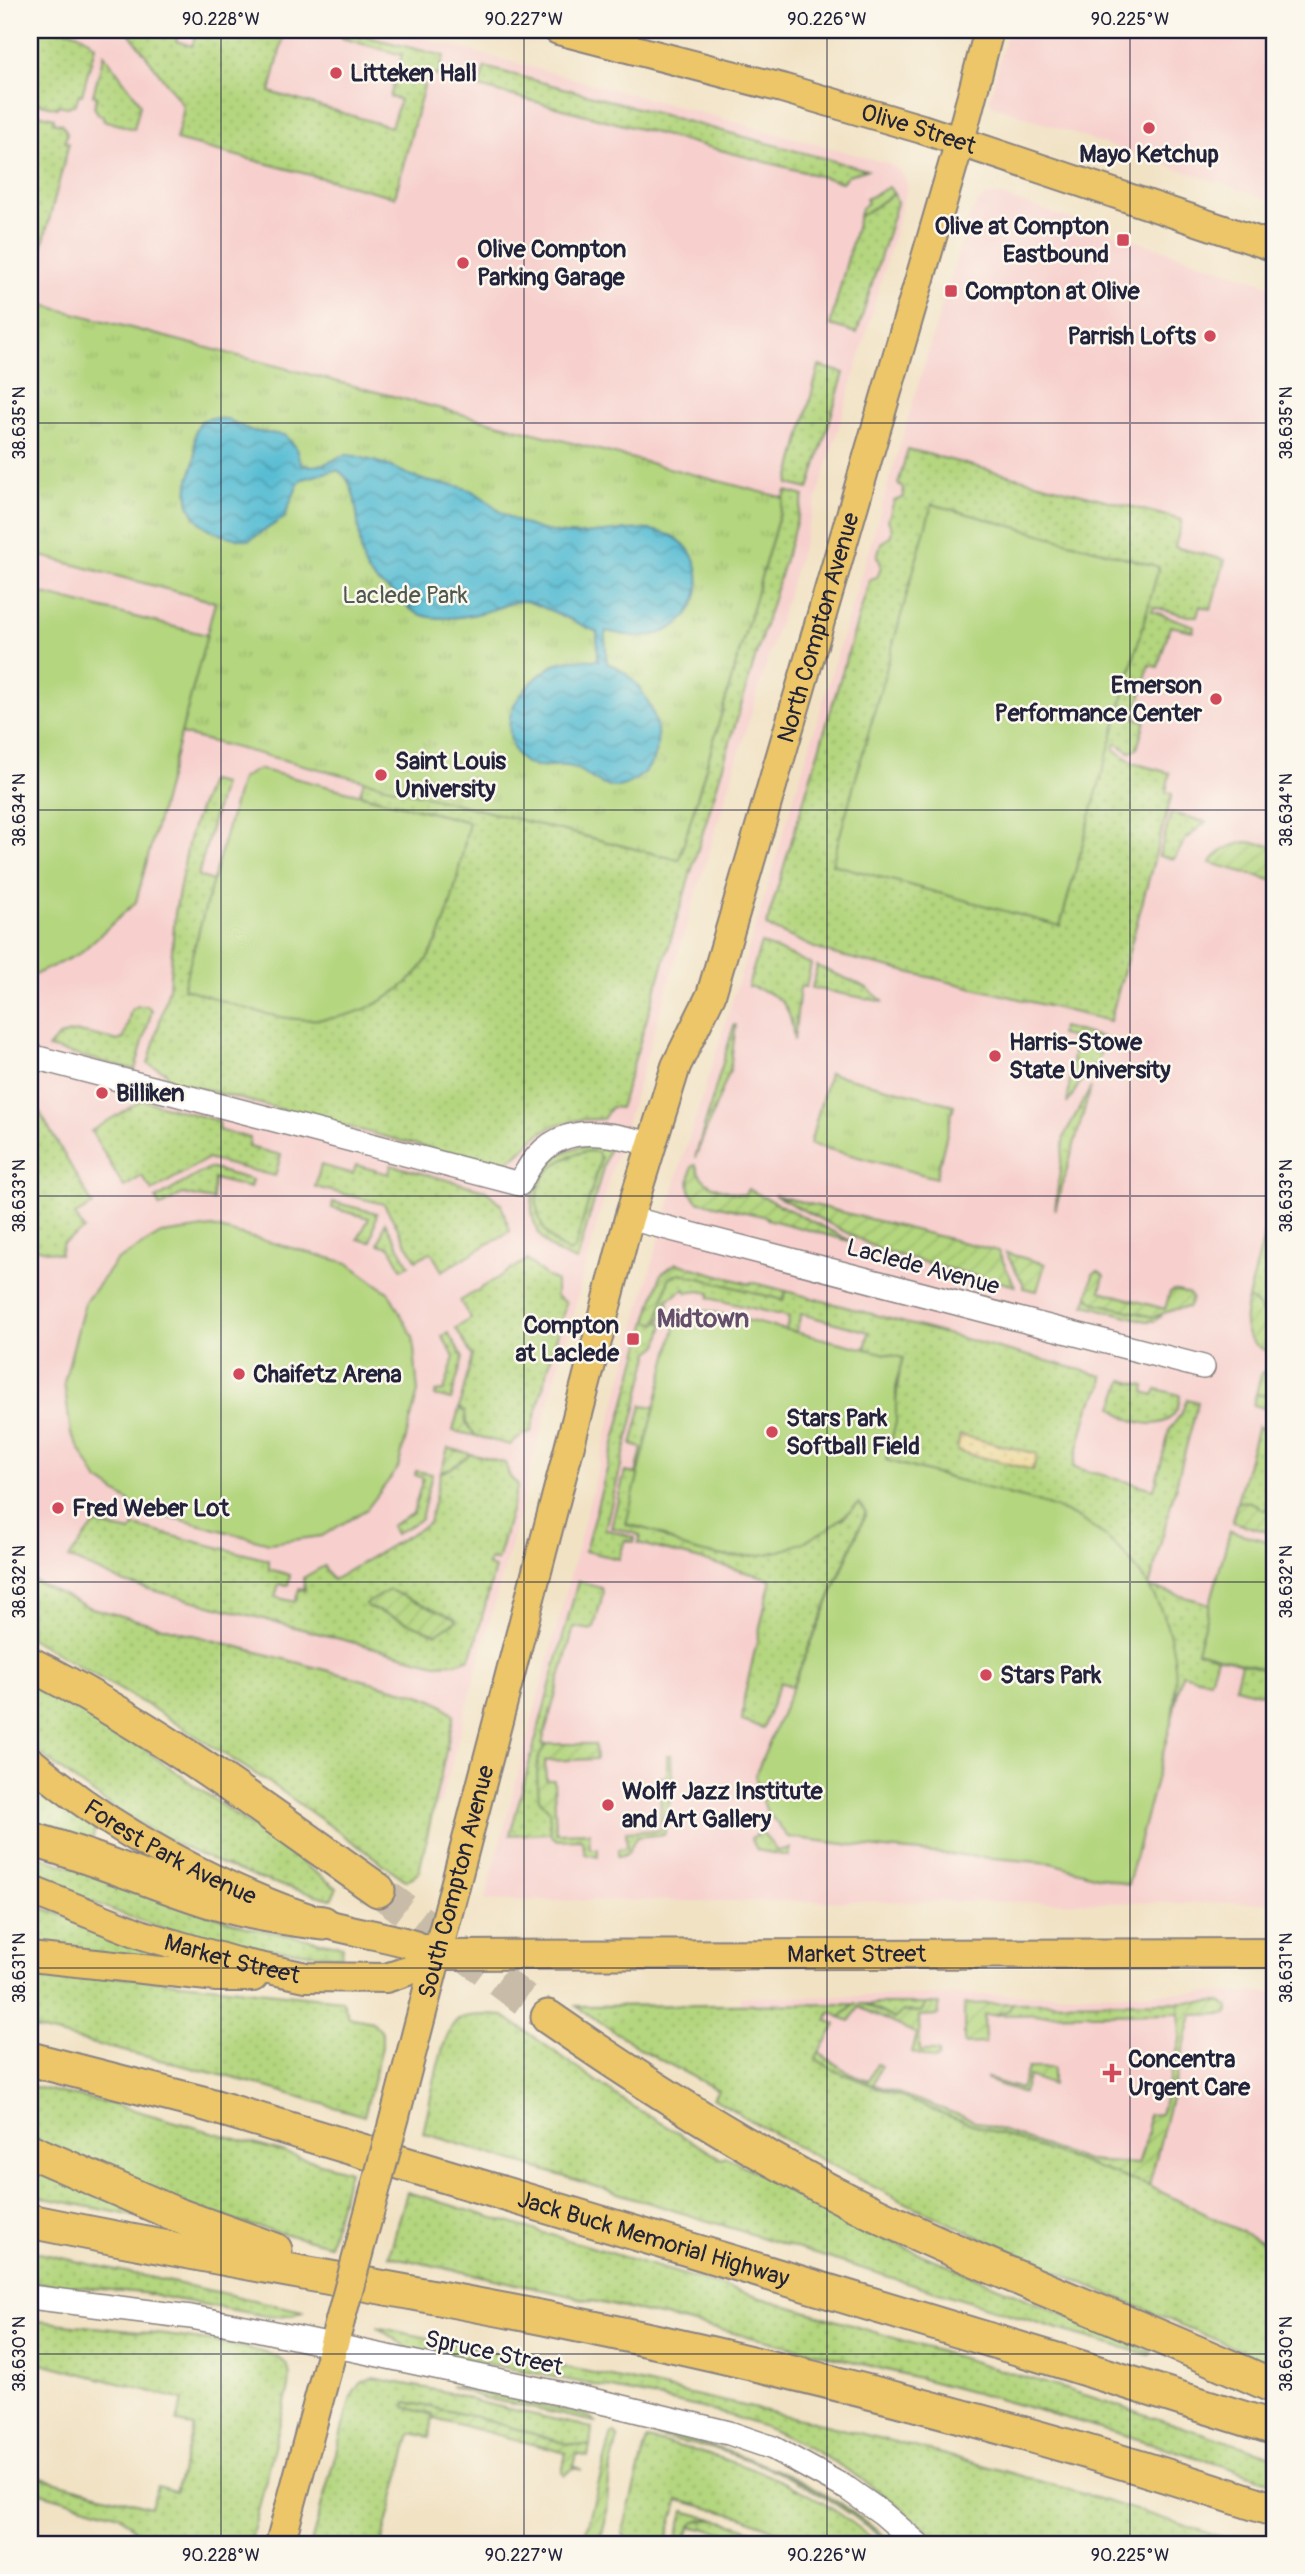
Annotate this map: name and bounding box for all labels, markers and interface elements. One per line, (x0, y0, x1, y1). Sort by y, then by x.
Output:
text: 90.228°W (182, 8, 260, 31)
text: 90.227°W (485, 8, 563, 31)
text: 90.226°W (787, 8, 867, 31)
text: 90.225°W (1091, 8, 1169, 31)
place label: Litteken Hall (350, 59, 477, 88)
marker: Litteken Hall (328, 65, 344, 81)
street label: Olive Street (858, 97, 980, 161)
marker: Mayo Ketchup (1141, 120, 1157, 136)
place label: Mayo Ketchup (1079, 140, 1219, 169)
place label: Olive at Compton Eastbound (934, 212, 1109, 269)
marker: Olive at Compton Eastbound (1115, 232, 1131, 248)
place label: Olive Compton Parking Garage (477, 235, 626, 292)
marker: Olive Compton Parking Garage (455, 255, 471, 271)
place label: Compton at Olive (965, 277, 1141, 306)
marker: Compton at Olive (943, 283, 959, 299)
place label: Parrish Lofts (1067, 322, 1196, 351)
marker: Parrish Lofts (1202, 328, 1218, 344)
text: 38.635°N (8, 386, 31, 460)
text: 38.635°N (1275, 386, 1298, 460)
street label: North Compton Avenue (771, 509, 865, 746)
park label: Laclede Park (342, 581, 468, 610)
place label: Emerson Performance Center (994, 671, 1202, 728)
marker: Emerson Performance Center (1208, 691, 1224, 707)
place label: Saint Louis University (395, 747, 506, 804)
marker: Saint Louis University (373, 767, 389, 783)
text: 38.634°N (8, 773, 31, 847)
text: 38.634°N (1275, 773, 1298, 847)
place label: Harris-Stowe State University (1009, 1028, 1171, 1085)
marker: Harris-Stowe State University (987, 1048, 1003, 1064)
place label: Billiken (116, 1079, 185, 1108)
marker: Billiken (94, 1085, 110, 1101)
text: 38.633°N (8, 1159, 31, 1233)
text: 38.633°N (1275, 1159, 1298, 1233)
street label: Laclede Avenue (843, 1233, 1003, 1301)
district label: Midtown (657, 1303, 750, 1335)
place label: Compton at Laclede (515, 1311, 620, 1368)
marker: Compton at Laclede (625, 1331, 641, 1347)
place label: Chaifetz Arena (253, 1360, 402, 1389)
marker: Chaifetz Arena (231, 1366, 247, 1382)
place label: Stars Park Softball Field (786, 1404, 920, 1461)
marker: Stars Park Softball Field (764, 1424, 780, 1440)
place label: Fred Weber Lot (72, 1494, 230, 1523)
marker: Fred Weber Lot (50, 1500, 66, 1516)
text: 38.632°N (8, 1545, 31, 1619)
text: 38.632°N (1275, 1545, 1298, 1619)
place label: Stars Park (1000, 1661, 1102, 1690)
marker: Stars Park (978, 1667, 994, 1683)
street label: South Compton Avenue (412, 1762, 500, 2001)
place label: Wolff Jazz Institute and Art Gallery (622, 1777, 824, 1834)
street label: Forest Park Avenue (78, 1793, 261, 1911)
marker: Wolff Jazz Institute and Art Gallery (600, 1797, 616, 1813)
street label: Market Street (161, 1927, 303, 1990)
text: 38.631°N (8, 1933, 31, 2003)
text: 38.631°N (1275, 1933, 1298, 2003)
street label: Market Street (787, 1939, 926, 1969)
place label: Concentra Urgent Care (1128, 2045, 1251, 2102)
marker: Concentra Urgent Care (1102, 2063, 1122, 2083)
street label: Jack Buck Memorial Highway (514, 2184, 793, 2293)
text: 38.630°N (8, 2316, 31, 2392)
text: 38.630°N (1275, 2316, 1298, 2392)
street label: Spruce Street (422, 2324, 566, 2382)
text: 90.228°W (182, 2544, 260, 2567)
text: 90.227°W (485, 2544, 563, 2567)
text: 90.226°W (787, 2544, 867, 2567)
text: 90.225°W (1091, 2544, 1169, 2567)

